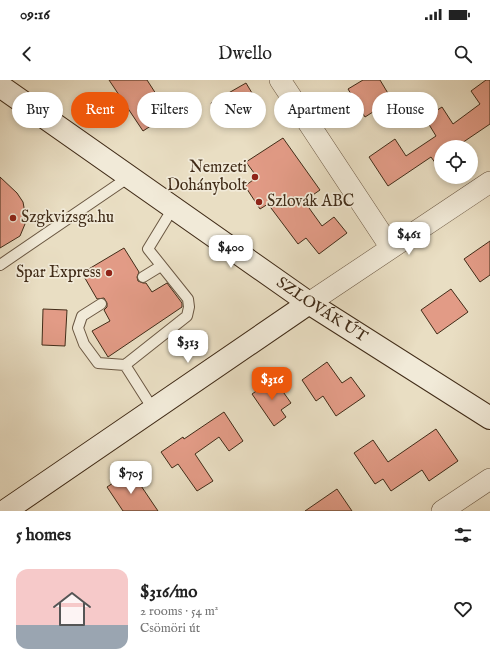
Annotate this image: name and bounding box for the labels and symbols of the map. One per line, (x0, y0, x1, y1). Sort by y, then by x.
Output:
place label: Nemzeti Dohánybolt (167, 158, 248, 196)
marker: Nemzeti Dohánybolt (250, 172, 260, 182)
place label: Szlovák ABC (267, 192, 354, 212)
marker: Szlovák ABC (254, 197, 264, 207)
place label: Szgkvizsga.hu (21, 208, 114, 228)
marker: Szgkvizsga.hu (8, 213, 18, 223)
pin: $461 (385, 222, 433, 256)
pin: $400 (207, 235, 255, 269)
place label: Spar Express (16, 263, 101, 283)
marker: Spar Express (104, 268, 114, 278)
street label: SZLOVÁK ÚT (272, 273, 371, 347)
pin: $313 (164, 330, 212, 364)
pin: $316 (248, 367, 296, 401)
pin: $705 (107, 461, 155, 495)

